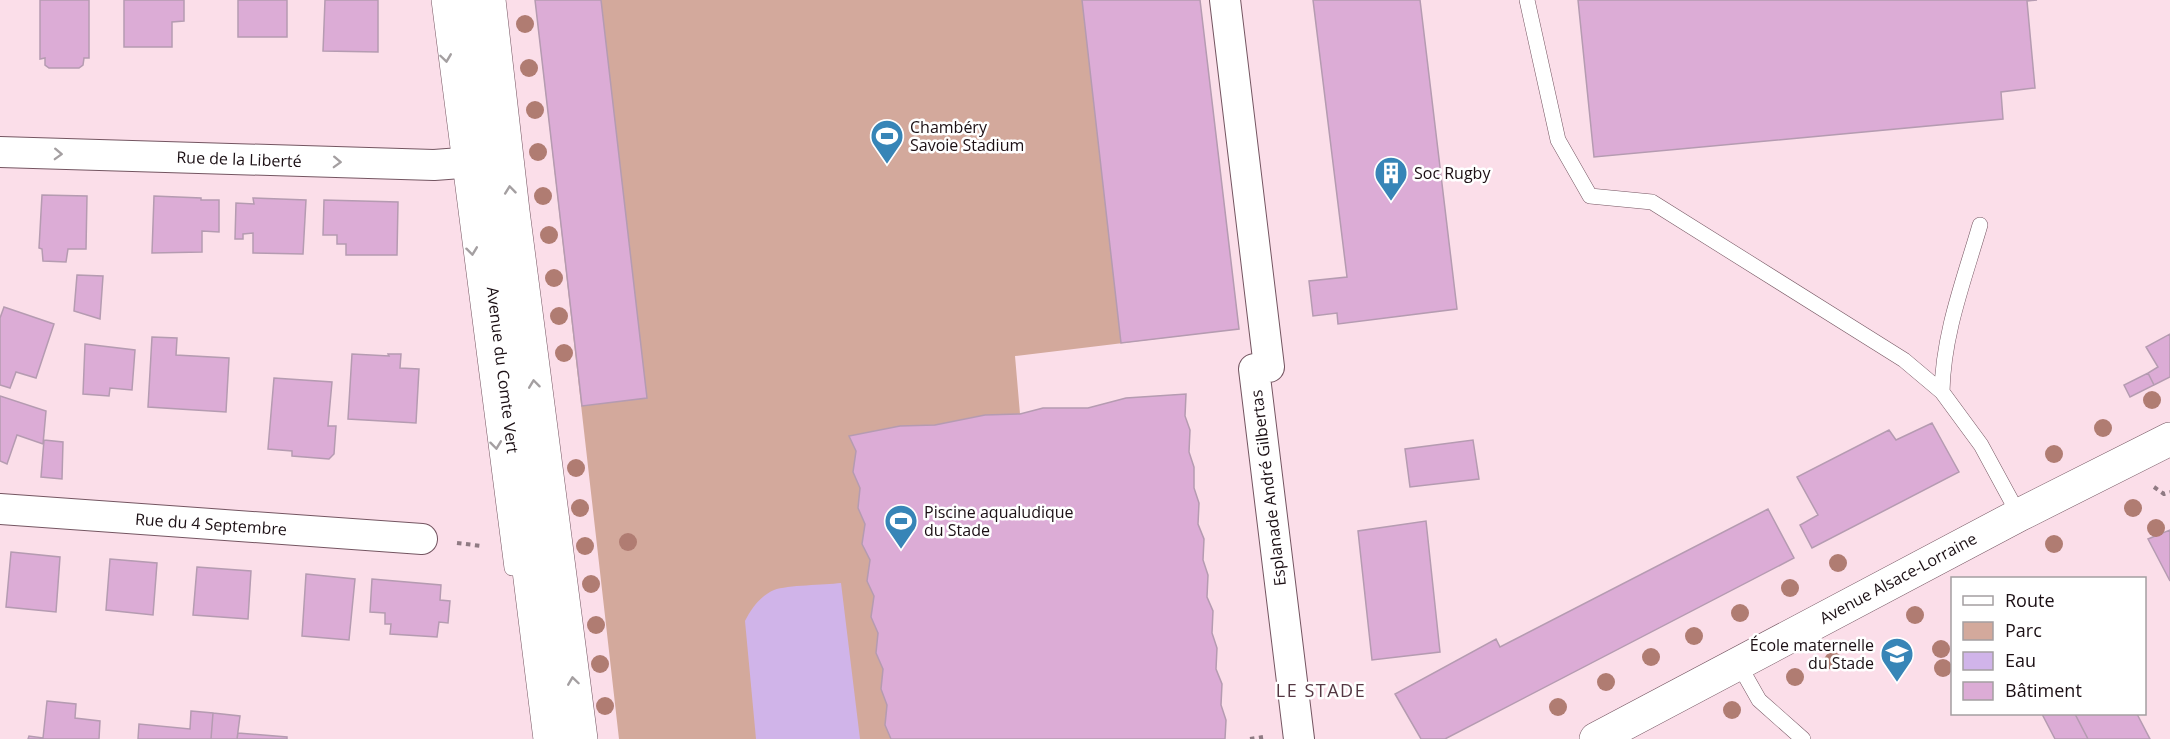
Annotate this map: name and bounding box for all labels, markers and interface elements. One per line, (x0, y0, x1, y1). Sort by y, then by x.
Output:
one-way arrow (440, 53, 452, 63)
place label: Chambéry Savoie Stadium (910, 116, 1024, 156)
sports icon: Chambéry Savoie Stadium (869, 118, 905, 165)
street label: Rue de la Liberté (176, 146, 302, 172)
one-way arrow (54, 147, 63, 160)
building icon: Soc Rugby (1373, 155, 1409, 202)
one-way arrow (333, 156, 342, 168)
place label: Soc Rugby (1414, 162, 1491, 184)
one-way arrow (504, 185, 517, 195)
one-way arrow (465, 247, 477, 256)
street label: Avenue du Comte Vert (482, 285, 524, 455)
one-way arrow (528, 379, 541, 388)
street label: Esplanade André Gilbertas (1245, 389, 1291, 587)
one-way arrow (490, 440, 502, 449)
place label: Piscine aqualudique du Stade (924, 501, 1074, 541)
sports icon: Piscine aqualudique du Stade (883, 503, 919, 550)
street label: Rue du 4 Septembre (134, 508, 288, 540)
street label: Avenue Alsace-Lorraine (1816, 527, 1980, 629)
legend (1951, 577, 2146, 715)
text: Route (2005, 588, 2055, 612)
text: Parc (2005, 618, 2042, 642)
place label: École maternelle du Stade (1750, 634, 1874, 674)
school or university icon: École maternelle du Stade (1879, 636, 1915, 683)
text: Eau (2005, 648, 2036, 672)
one-way arrow (568, 676, 580, 686)
district label: LE STADE (1276, 678, 1366, 702)
text: Bâtiment (2005, 678, 2082, 702)

